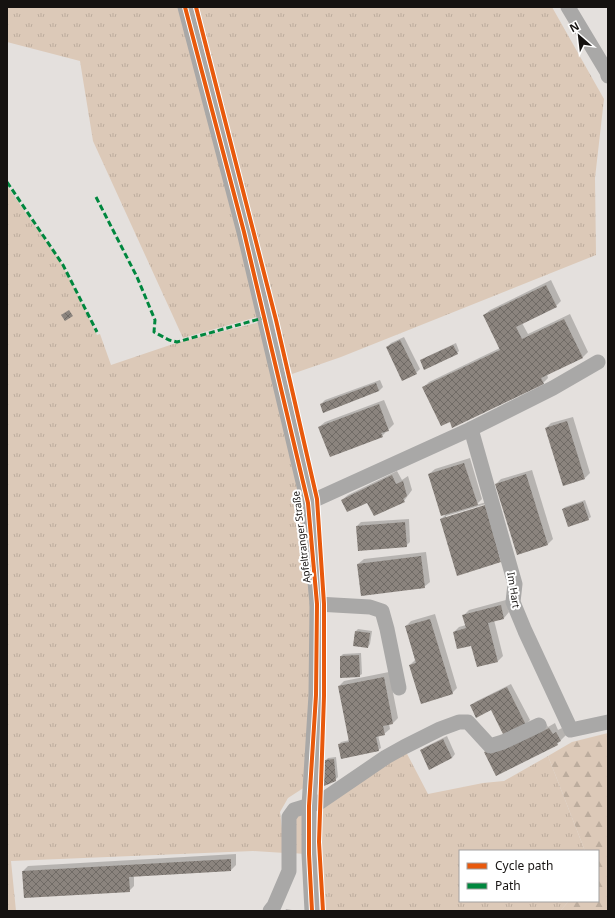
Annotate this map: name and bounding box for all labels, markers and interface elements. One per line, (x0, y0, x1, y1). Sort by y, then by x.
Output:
north arrow (559, 16, 599, 56)
text: N (567, 18, 582, 35)
street label: Apfeltranger Straße (288, 490, 314, 584)
street label: Im Hart (504, 571, 524, 609)
legend (459, 850, 599, 902)
text: Cycle path (495, 857, 553, 874)
text: Path (495, 877, 521, 894)

